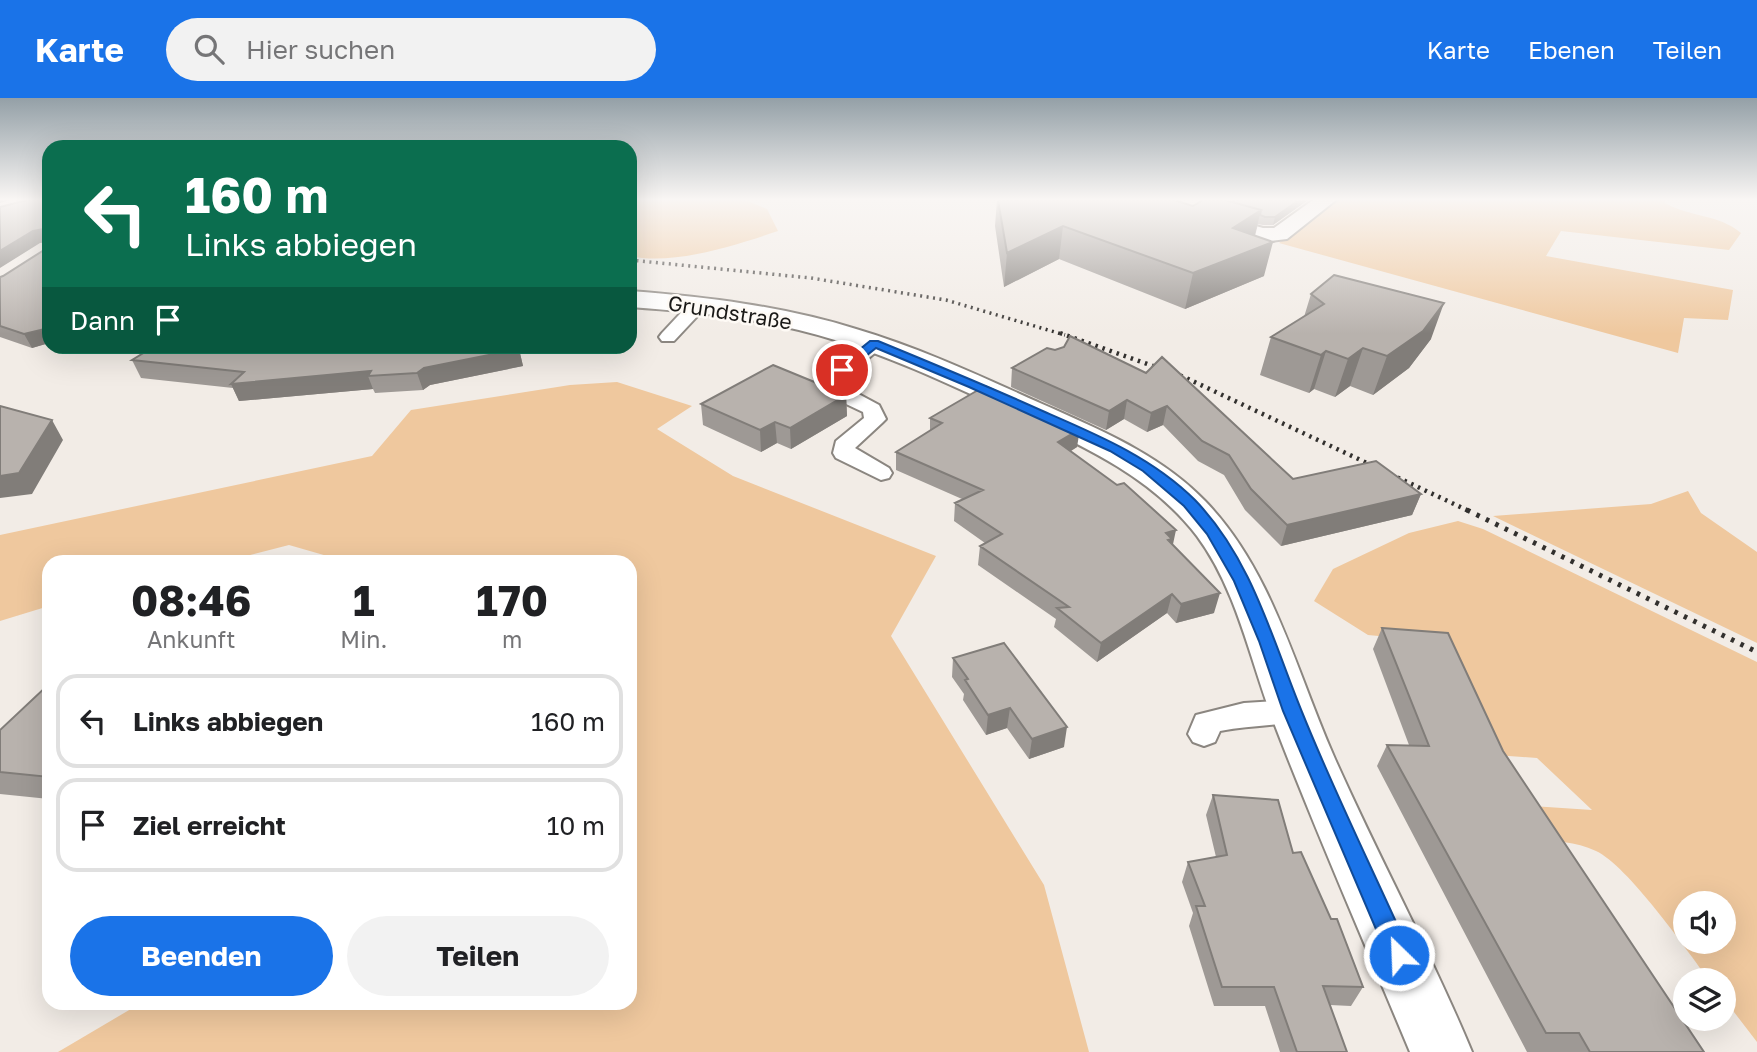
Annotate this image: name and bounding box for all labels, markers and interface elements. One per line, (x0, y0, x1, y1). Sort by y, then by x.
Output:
search box (166, 18, 656, 81)
text: Karte (35, 30, 124, 69)
icon: search (190, 30, 228, 68)
text: Hier suchen (246, 34, 395, 65)
text: Karte (1427, 35, 1490, 64)
text: Ebenen (1528, 35, 1615, 64)
text: Teilen (1653, 35, 1722, 64)
text: 160 m (185, 165, 328, 224)
icon: left (70, 168, 161, 259)
text: Links abbiegen (185, 225, 417, 263)
street label: Grundstraße (666, 289, 794, 335)
icon: arrive (149, 301, 187, 339)
text: Dann (70, 305, 135, 336)
pin (812, 340, 872, 400)
icon: arrive (823, 351, 861, 389)
text: 08:46 (131, 575, 251, 625)
text: 1 (353, 575, 375, 625)
text: 170 (476, 575, 548, 625)
text: Ankunft (147, 625, 235, 653)
text: Min. (340, 625, 387, 653)
text: m (502, 625, 522, 653)
icon: left (74, 702, 112, 740)
text: Links abbiegen (133, 706, 323, 737)
text: 160 m (531, 706, 605, 737)
icon: arrive (74, 806, 112, 844)
text: Ziel erreicht (133, 810, 286, 841)
text: 10 m (547, 810, 605, 841)
map controls (1673, 891, 1736, 1031)
button: sound (1673, 891, 1736, 954)
button: Beenden (70, 916, 333, 996)
button: Teilen (347, 916, 609, 996)
position arrow (1362, 918, 1436, 992)
button: layers (1673, 968, 1736, 1031)

